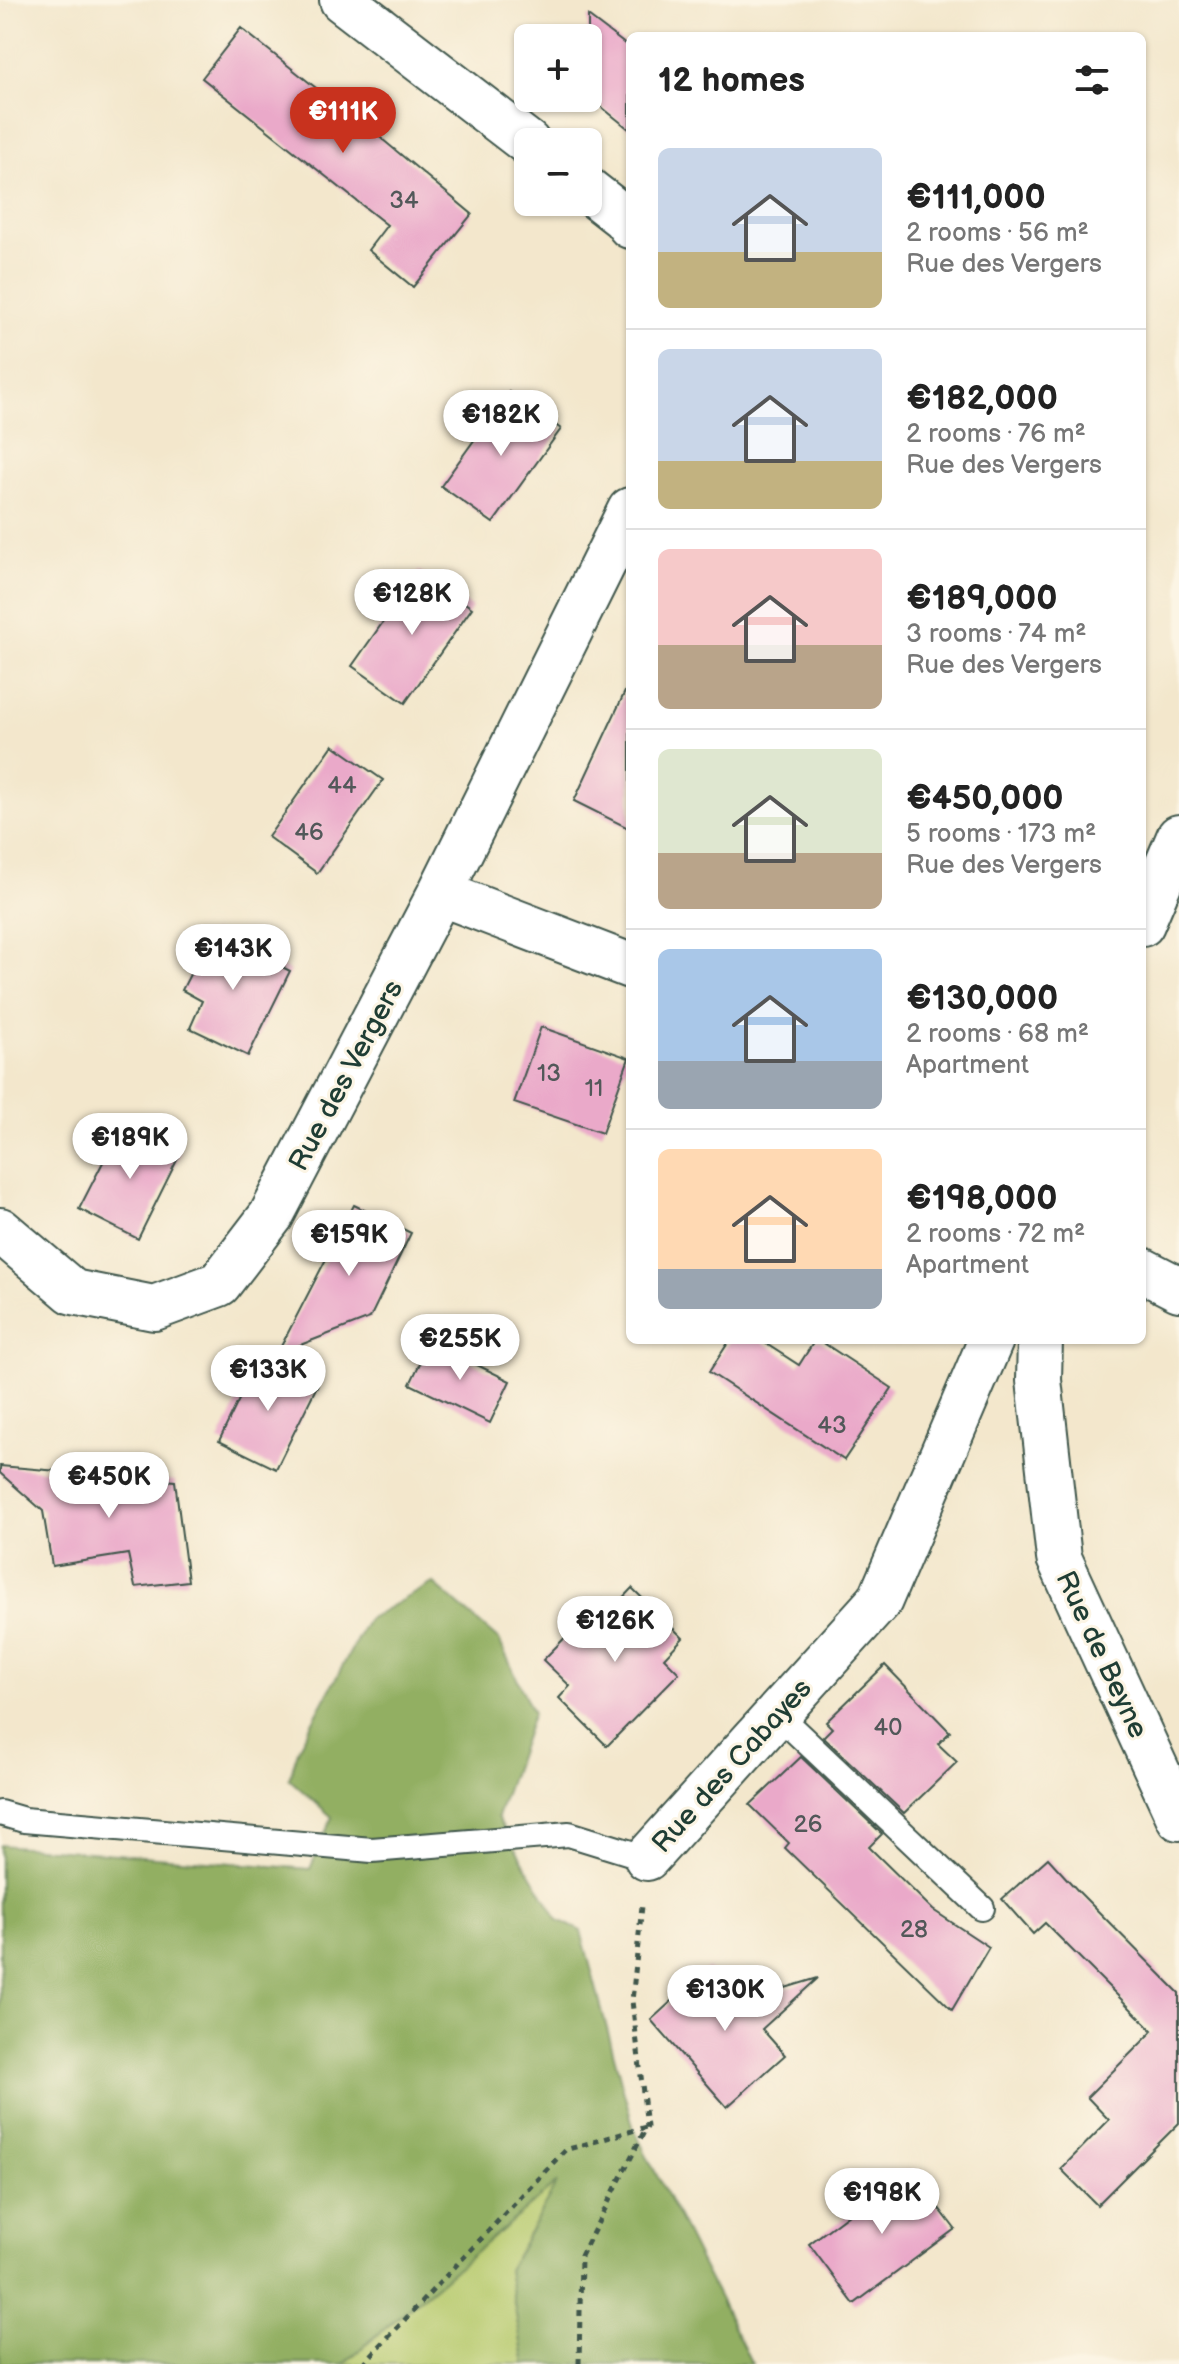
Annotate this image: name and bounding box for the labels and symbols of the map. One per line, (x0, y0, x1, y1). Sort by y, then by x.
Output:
pin: €111K (287, 87, 399, 155)
house number: 34 (389, 186, 419, 215)
pin: €182K (445, 390, 557, 458)
pin: €128K (356, 569, 468, 637)
house number: 44 (327, 771, 357, 800)
house number: 46 (294, 818, 324, 847)
pin: €143K (177, 924, 289, 992)
street label: Rue des Vergers (282, 975, 410, 1177)
house number: 13 (537, 1059, 561, 1088)
house number: 11 (585, 1074, 603, 1103)
pin: €189K (74, 1113, 186, 1181)
pin: €159K (293, 1210, 405, 1278)
pin: €255K (404, 1314, 516, 1382)
pin: €133K (212, 1345, 324, 1413)
house number: 43 (817, 1411, 847, 1440)
pin: €450K (53, 1452, 165, 1520)
street label: Rue de Beyne (1049, 1566, 1155, 1743)
pin: €126K (559, 1596, 671, 1664)
street label: Rue des Cabayes (645, 1672, 819, 1860)
house number: 40 (874, 1713, 902, 1742)
house number: 26 (794, 1810, 822, 1839)
house number: 28 (900, 1915, 928, 1944)
pin: €130K (669, 1965, 781, 2033)
pin: €198K (826, 2168, 938, 2236)

